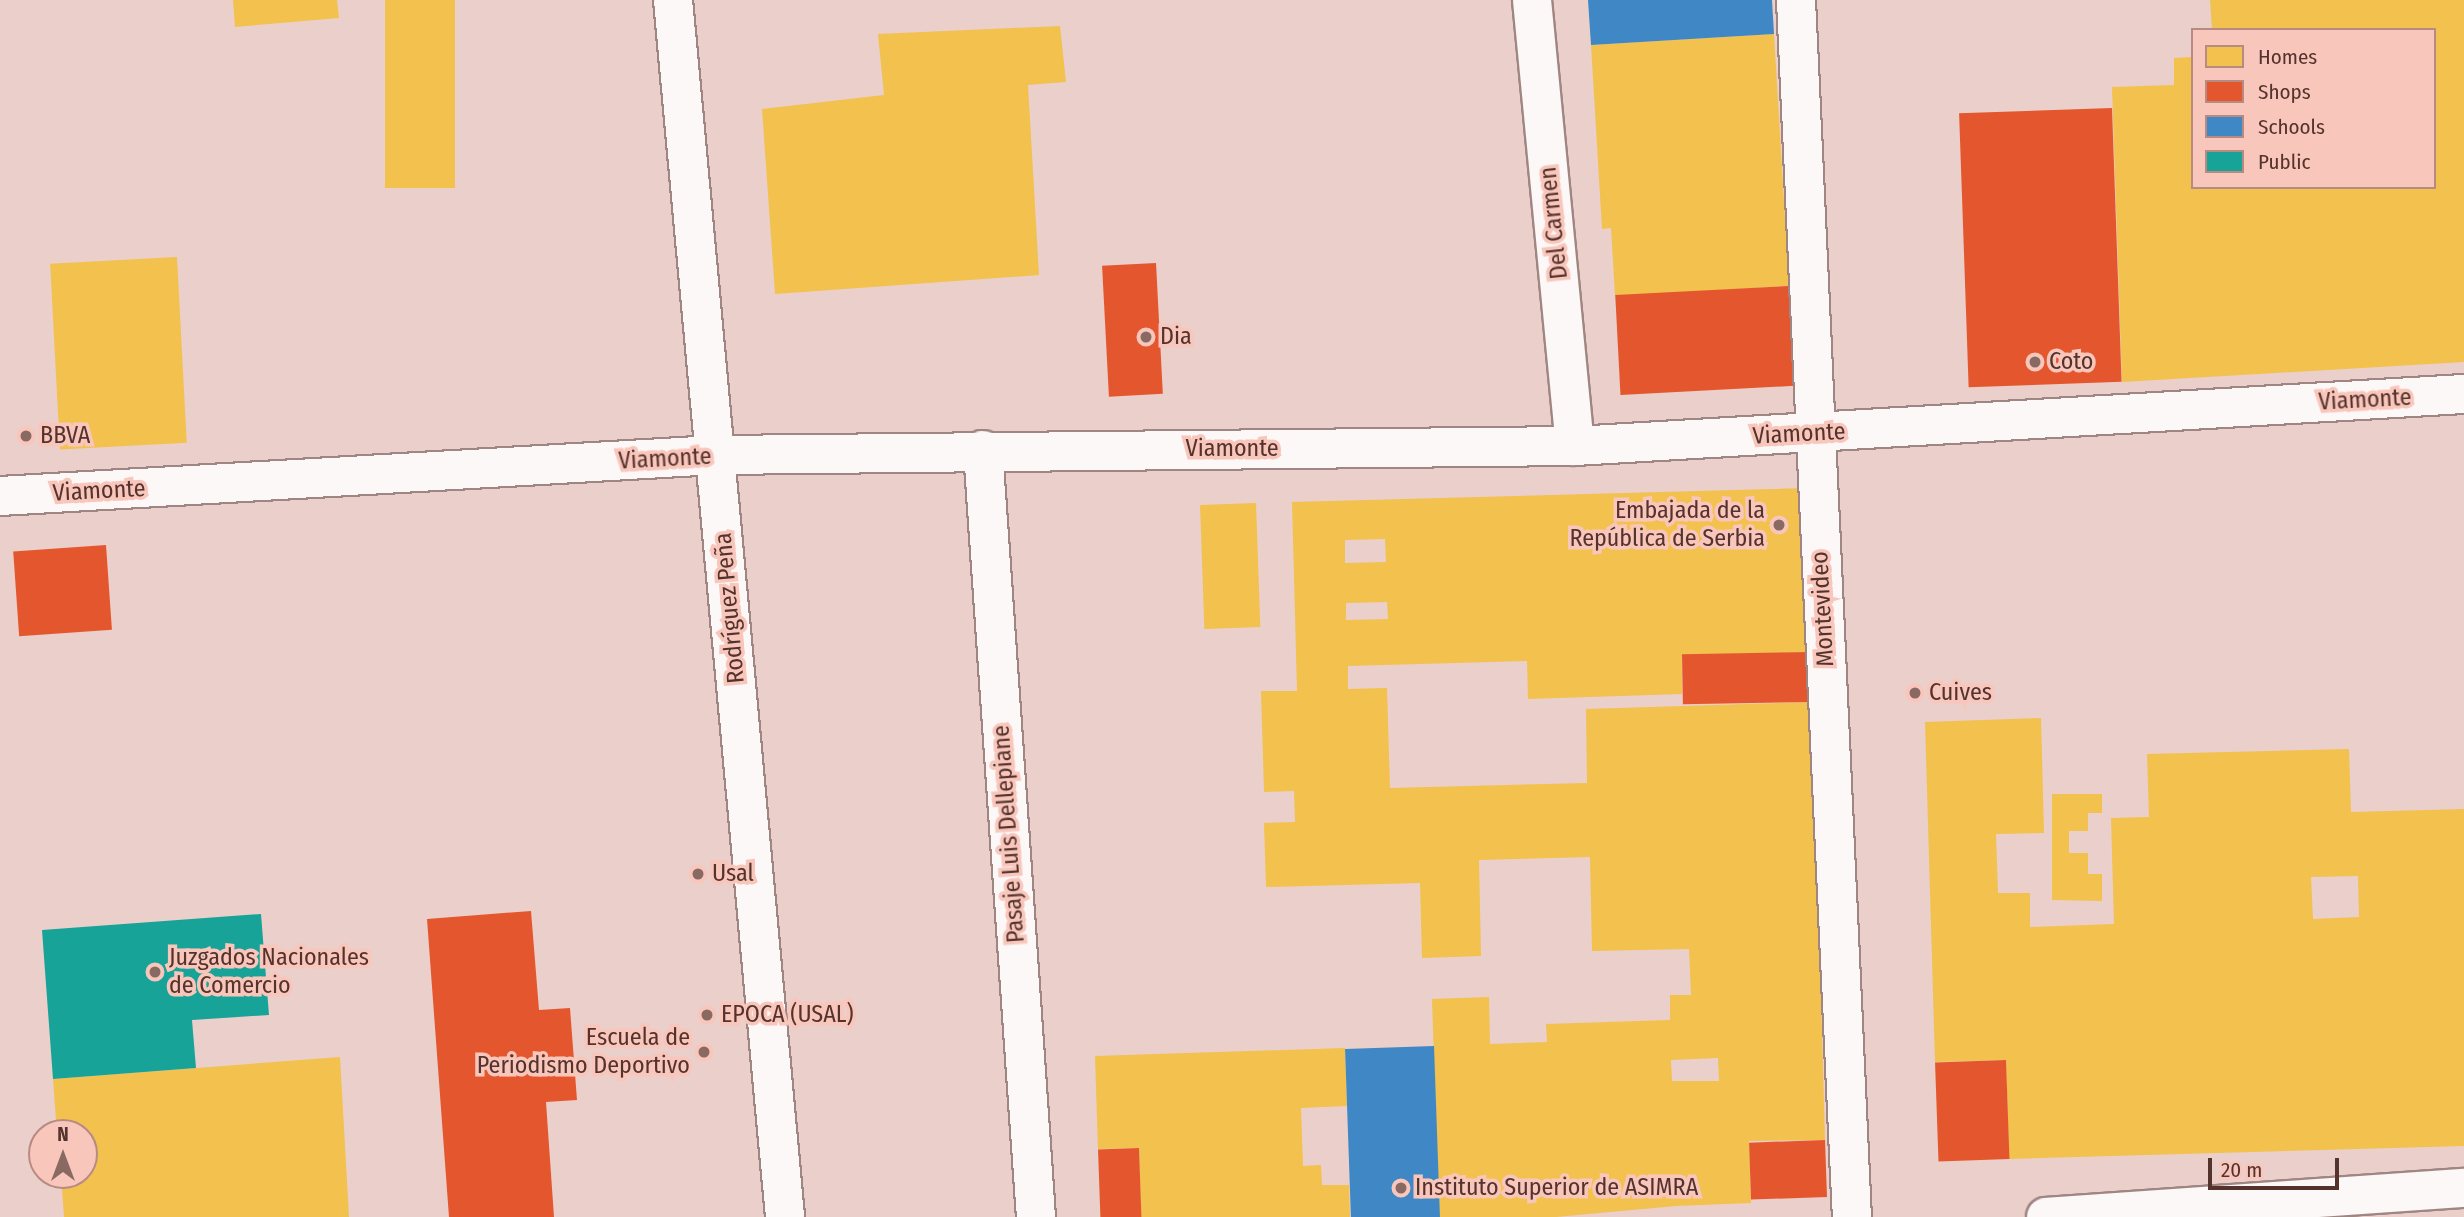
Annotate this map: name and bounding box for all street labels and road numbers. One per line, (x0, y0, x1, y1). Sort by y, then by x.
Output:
street label: Del Carmen (1534, 165, 1574, 281)
street label: Viamonte (2318, 383, 2412, 417)
street label: Viamonte (1752, 417, 1846, 451)
street label: Viamonte (1185, 435, 1279, 463)
street label: Viamonte (618, 442, 712, 476)
street label: Viamonte (52, 474, 146, 508)
street label: Rodríguez Peña (709, 531, 751, 685)
street label: Montevideo (1806, 550, 1840, 668)
street label: Pasaje Luis Dellepiane (987, 724, 1031, 944)

